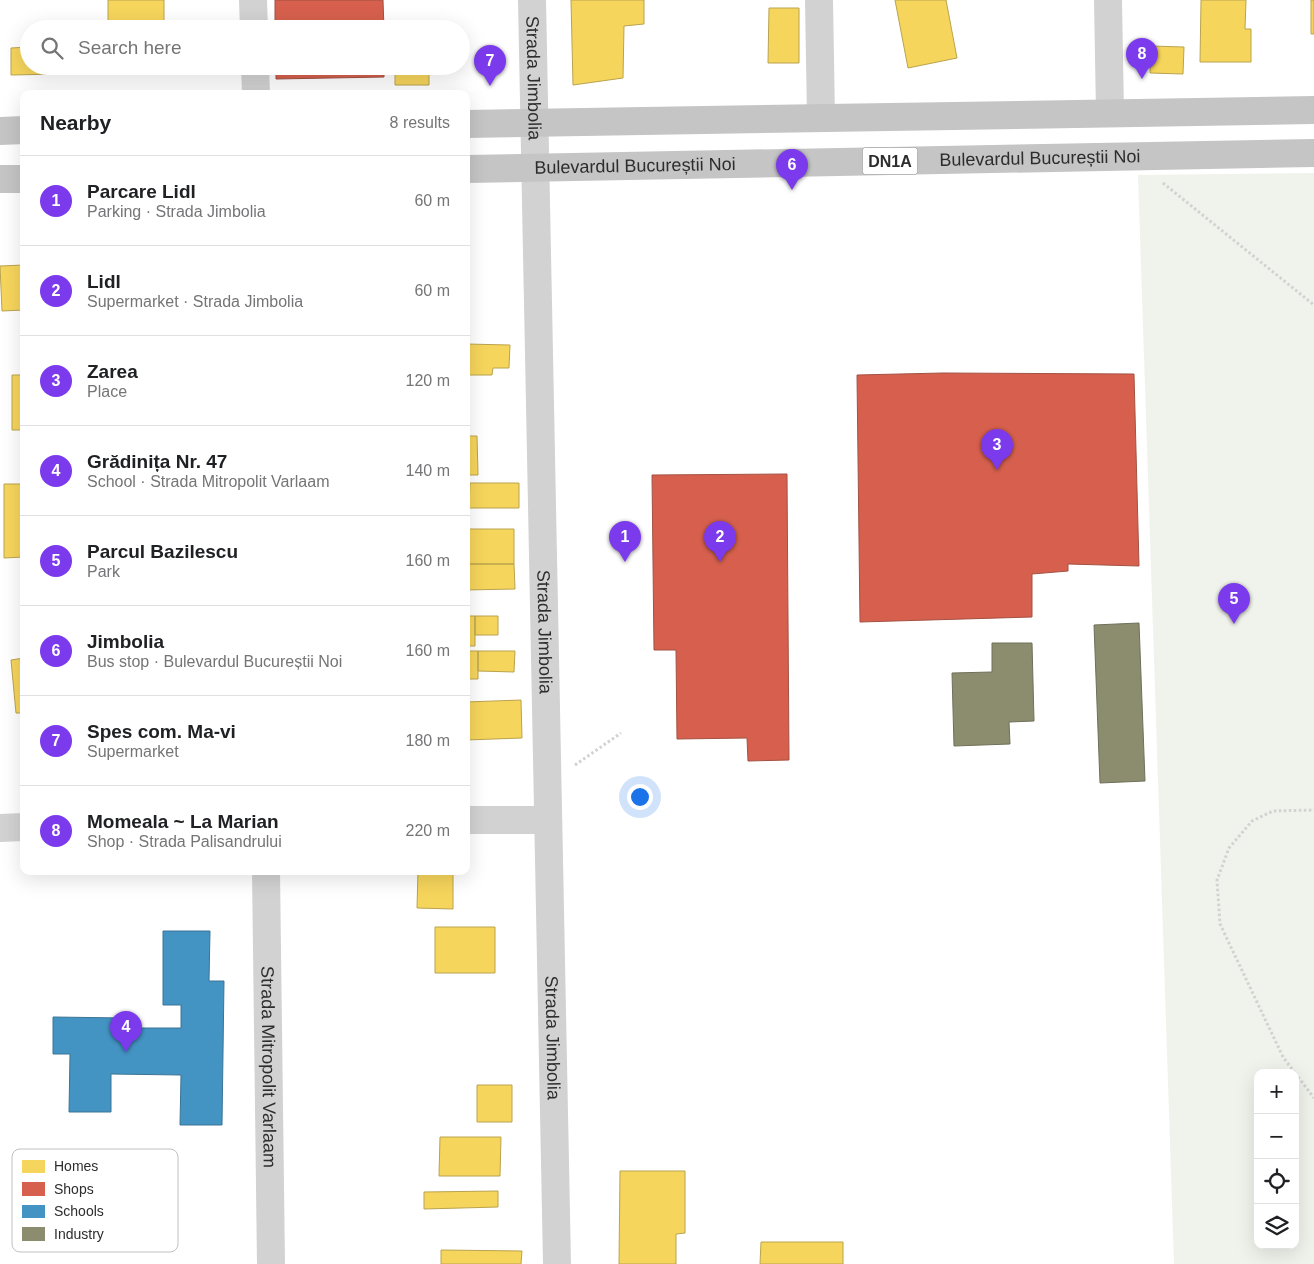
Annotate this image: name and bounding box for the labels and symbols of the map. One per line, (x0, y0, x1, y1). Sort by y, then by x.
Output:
street label: Strada Jimbolia (522, 16, 545, 141)
pin: 8 (1126, 38, 1158, 79)
pin: 7 (474, 45, 506, 86)
street label: Bulevardul Bucureștii Noi (939, 146, 1141, 170)
road number: DN1A (862, 148, 918, 175)
pin: 6 (776, 149, 808, 190)
street label: Bulevardul Bucureștii Noi (534, 154, 736, 178)
pin: 3 (981, 429, 1013, 470)
pin: 1 (609, 521, 641, 562)
pin: 2 (704, 521, 736, 562)
street label: Strada Jimbolia (533, 570, 556, 695)
pin: 5 (1218, 583, 1250, 624)
your location (627, 784, 653, 810)
street label: Strada Mitropolit Varlaam (257, 966, 280, 1168)
street label: Strada Jimbolia (541, 976, 564, 1101)
pin: 4 (110, 1011, 142, 1052)
legend (12, 1149, 178, 1252)
text: Homes (54, 1158, 98, 1174)
text: Shops (54, 1181, 94, 1197)
text: Schools (54, 1203, 104, 1219)
text: Industry (54, 1226, 104, 1242)

